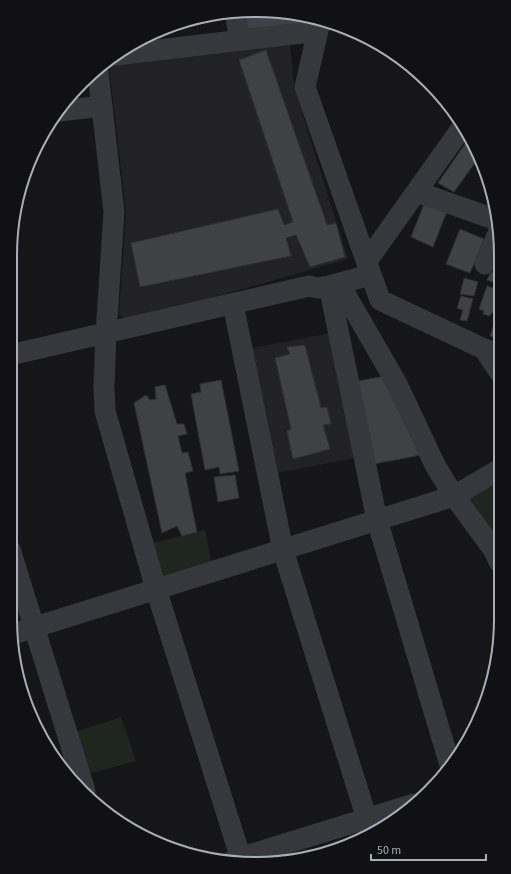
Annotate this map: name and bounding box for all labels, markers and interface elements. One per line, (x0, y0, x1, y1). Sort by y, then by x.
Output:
scale bar (371, 836, 486, 862)
text: 50 m (377, 842, 401, 859)

